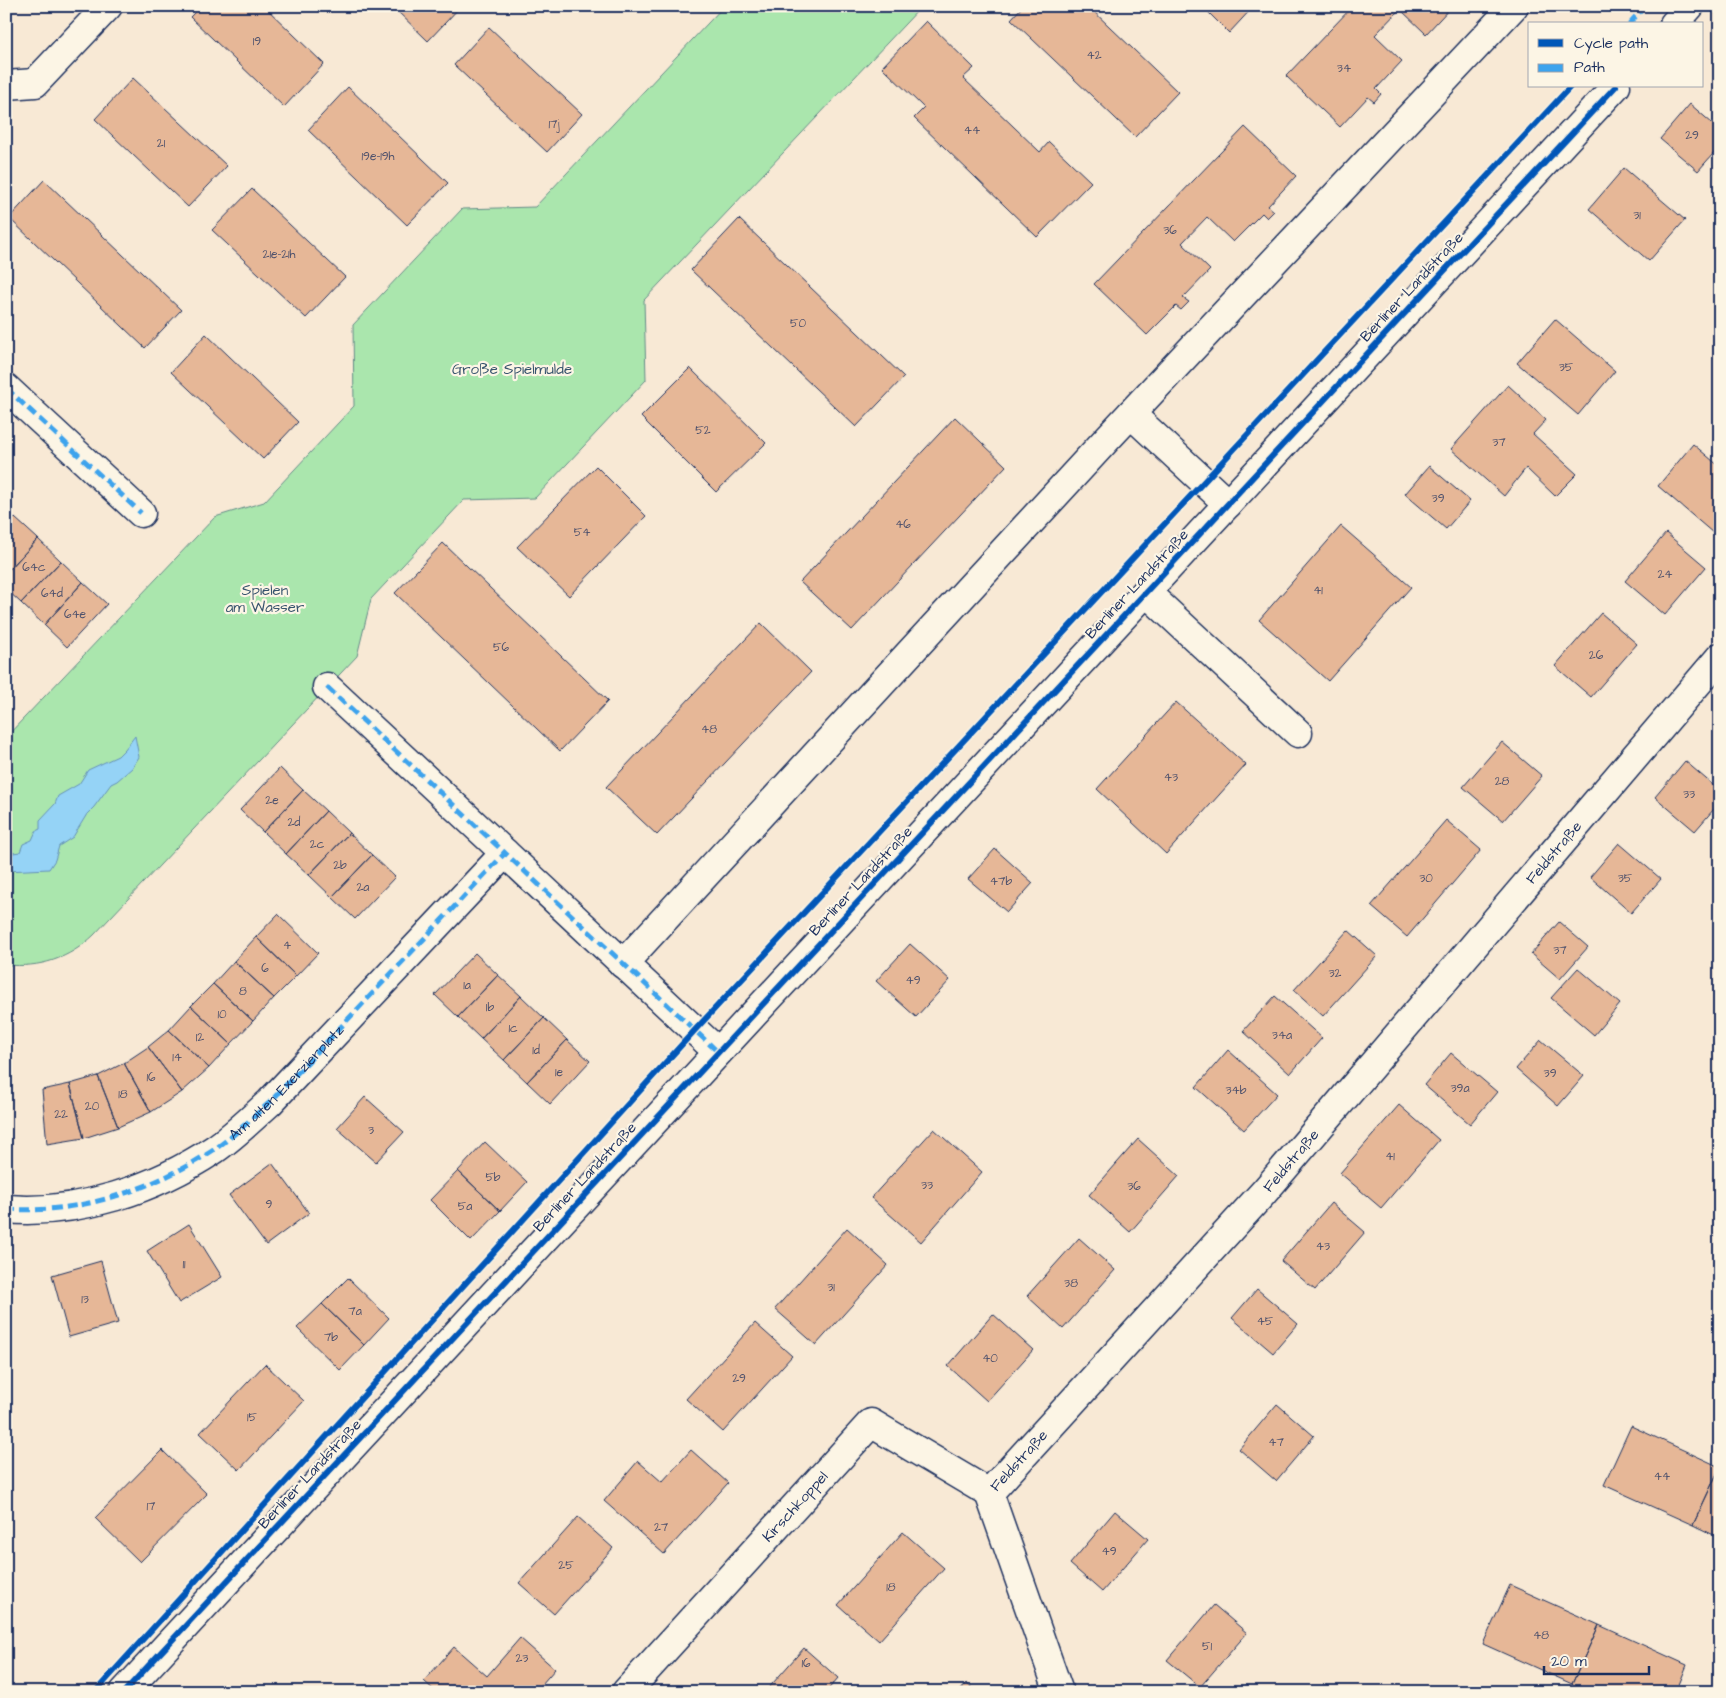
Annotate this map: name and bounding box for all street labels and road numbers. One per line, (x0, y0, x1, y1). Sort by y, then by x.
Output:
street label: Berliner Landstraße (1356, 228, 1468, 346)
street label: Berliner Landstraße (1081, 525, 1193, 643)
street label: Feldstraße (1521, 816, 1586, 888)
street label: Berliner Landstraße (805, 822, 917, 940)
street label: Am alten Exerzierplatz (224, 1020, 349, 1145)
street label: Berliner Landstraße (529, 1118, 641, 1236)
street label: Feldstraße (1258, 1124, 1324, 1197)
street label: Berliner Landstraße (254, 1415, 366, 1533)
street label: Feldstraße (985, 1425, 1052, 1496)
street label: Kirschkoppel (757, 1466, 833, 1546)

